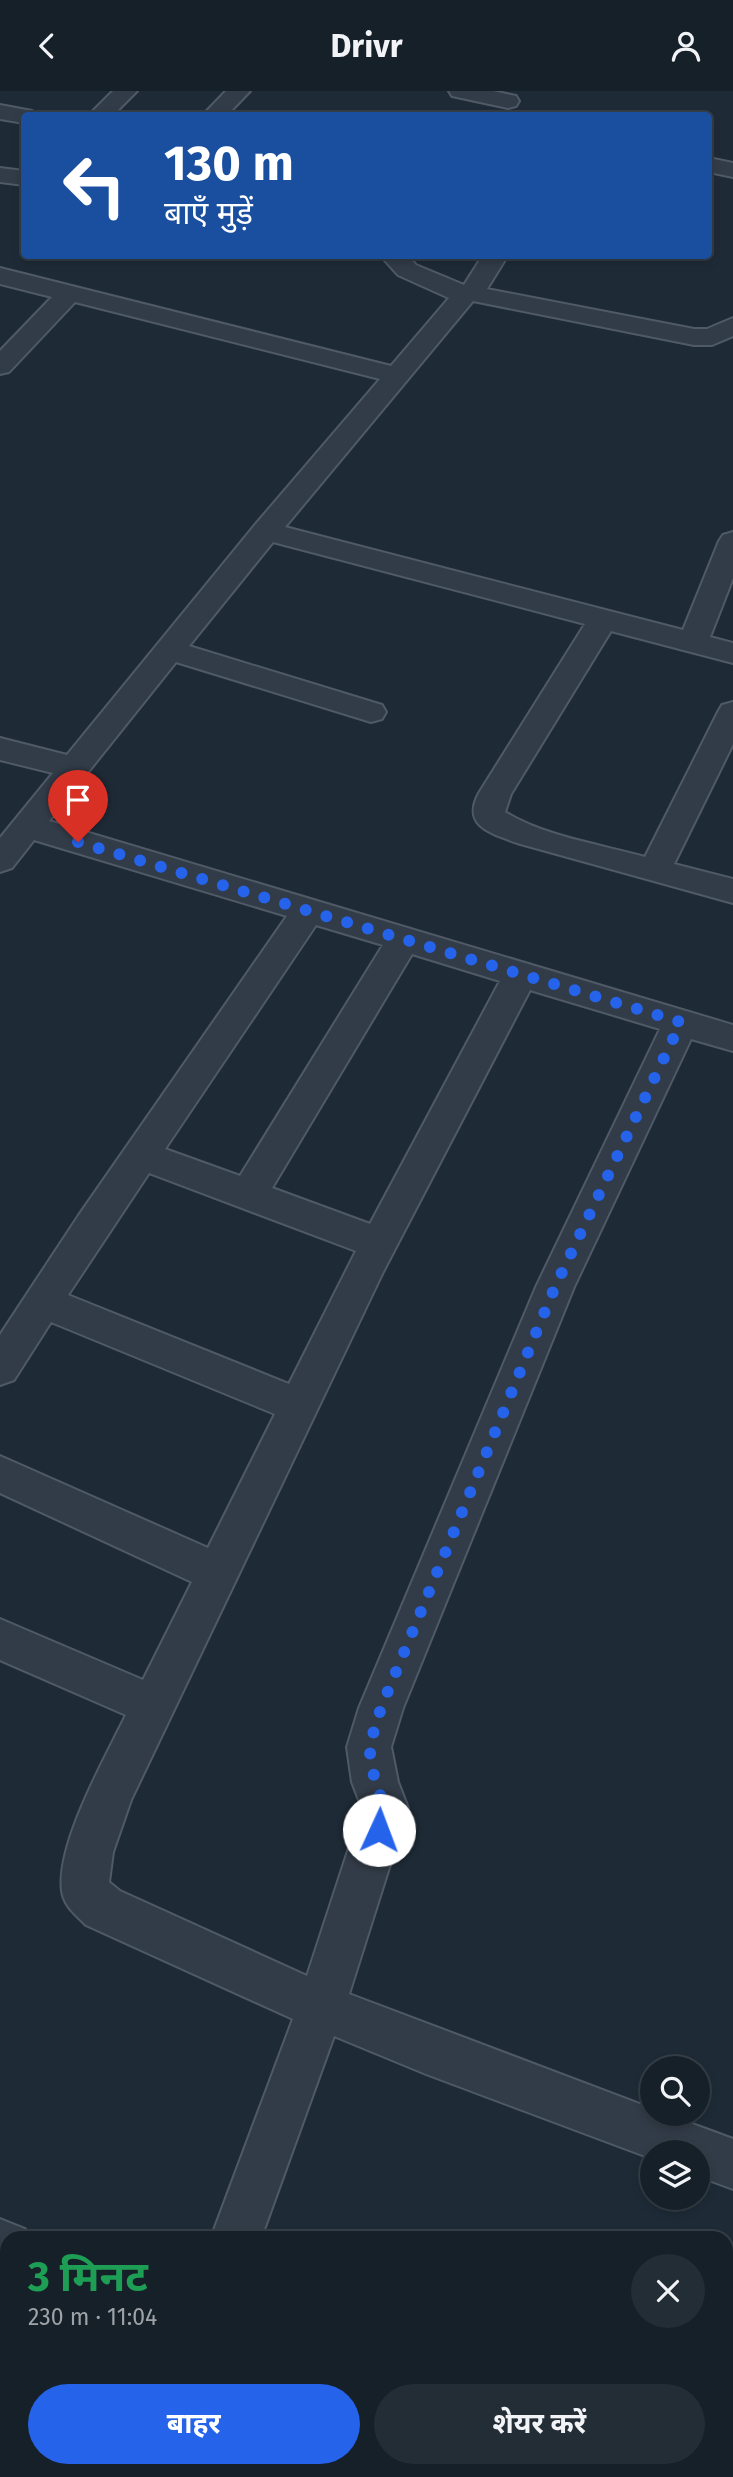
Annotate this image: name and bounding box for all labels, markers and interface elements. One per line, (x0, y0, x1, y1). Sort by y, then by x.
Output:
icon: back (28, 27, 66, 65)
text: Drivr (331, 27, 402, 65)
icon: person (667, 27, 705, 65)
text: 130 m (164, 134, 294, 193)
icon: left (49, 140, 140, 231)
text: बाएँ मुड़ें (164, 194, 253, 232)
pin (48, 770, 108, 842)
icon: arrive (59, 781, 97, 819)
position arrow (342, 1793, 416, 1867)
map controls (640, 2056, 710, 2210)
button: search (640, 2056, 710, 2126)
button: layers (640, 2140, 710, 2210)
text: 3 मिनट (28, 2252, 148, 2302)
button: close (631, 2254, 705, 2328)
text: 230 m · 11:04 (28, 2303, 157, 2331)
button: बाहर (28, 2384, 360, 2464)
button: शेयर करें (374, 2384, 705, 2464)

